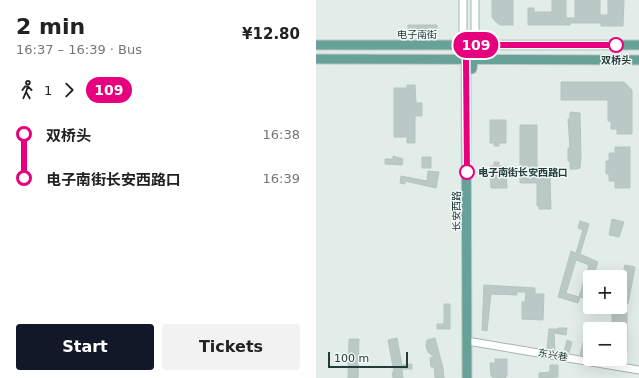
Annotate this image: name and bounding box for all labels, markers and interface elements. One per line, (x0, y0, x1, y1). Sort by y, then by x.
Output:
text: 2 min (16, 14, 85, 39)
text: ¥12.80 (242, 25, 300, 43)
street label: 电子南街 (397, 29, 437, 40)
line badge: 109 (453, 32, 499, 58)
text: 109 (461, 37, 491, 53)
marker: 双桥头 (608, 37, 624, 53)
text: 16:37 – 16:39 · Bus (16, 42, 142, 57)
place label: 双桥头 (601, 55, 631, 66)
icon: walk (16, 79, 38, 101)
icon: forward (58, 79, 80, 101)
text: 109 (94, 82, 124, 98)
text: 1 (44, 83, 52, 98)
text: 双桥头 (46, 127, 91, 145)
text: 16:38 (263, 127, 300, 142)
marker: 电子南街长安西路口 (459, 164, 475, 180)
place label: 电子南街长安西路口 (478, 167, 568, 178)
text: 电子南街长安西路口 (46, 171, 181, 189)
text: 16:39 (263, 171, 300, 186)
street label: 长安西路 (451, 191, 462, 231)
map controls (583, 270, 627, 366)
button: + (583, 270, 627, 314)
button: − (583, 322, 627, 366)
button: Start (16, 324, 154, 370)
button: Tickets (162, 324, 300, 370)
street label: 东兴巷 (537, 347, 569, 363)
scale bar (328, 350, 408, 369)
text: 100 m (334, 352, 369, 365)

